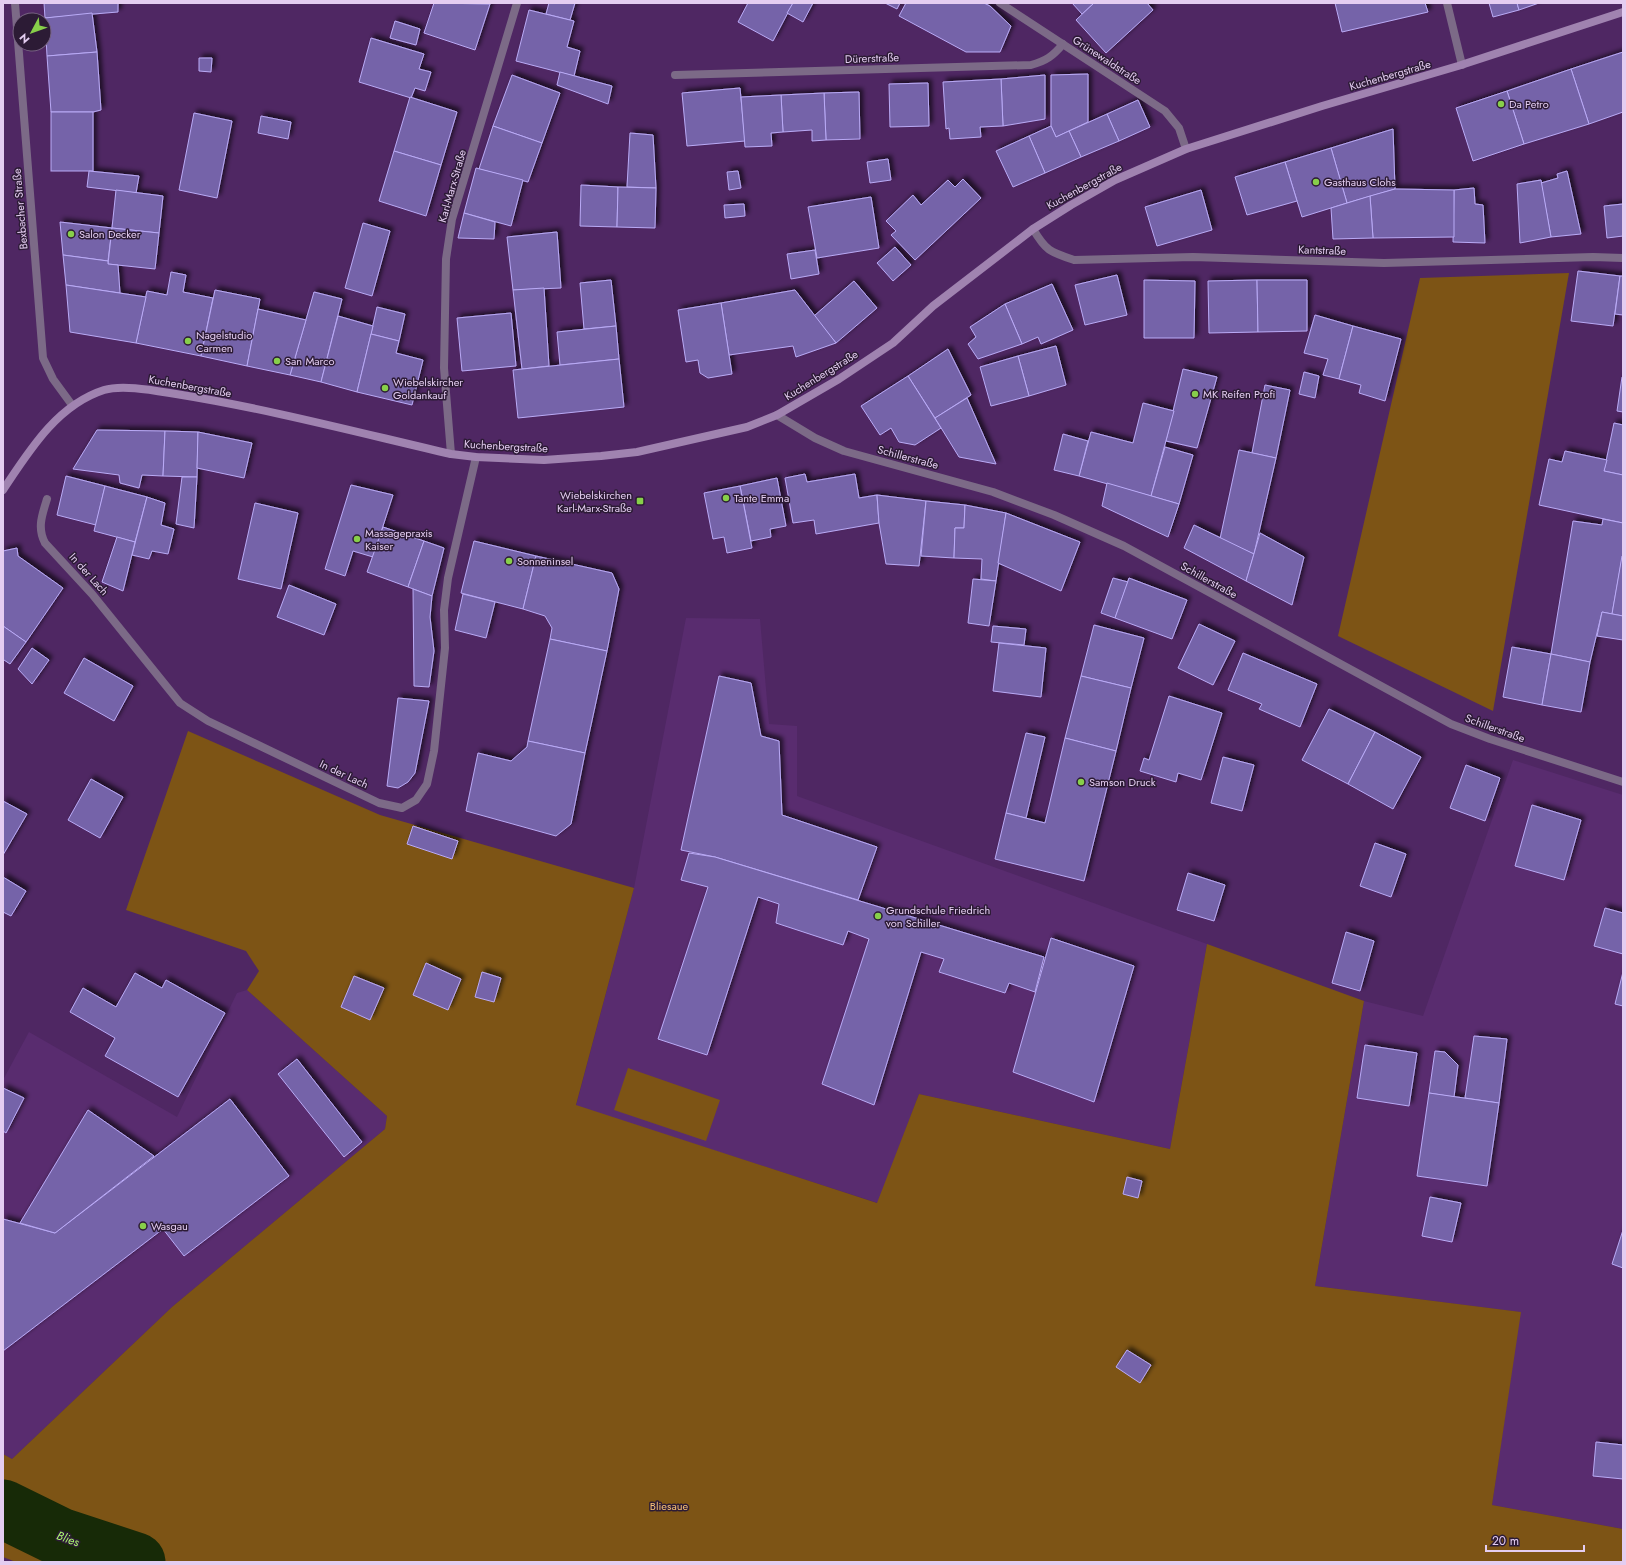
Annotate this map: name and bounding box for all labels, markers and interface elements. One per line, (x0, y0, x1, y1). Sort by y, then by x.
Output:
north arrow (12, 12, 52, 52)
text: N (16, 30, 33, 47)
street label: Grünewaldstraße (1070, 32, 1145, 88)
street label: Dürerstraße (845, 49, 900, 67)
street label: Kuchenbergstraße (1347, 56, 1433, 94)
place label: Da Petro (1509, 96, 1549, 112)
marker: Da Petro (1496, 99, 1506, 109)
street label: Karl-Marx-Straße (434, 147, 470, 224)
street label: Kuchenbergstraße (1043, 158, 1125, 213)
street label: Bexbacher Straße (8, 168, 32, 250)
place label: Gasthaus Clohs (1324, 174, 1396, 190)
marker: Gasthaus Clohs (1311, 177, 1321, 187)
place label: Salon Decker (79, 226, 141, 242)
marker: Salon Decker (66, 229, 76, 239)
street label: Kantstraße (1298, 241, 1347, 259)
place label: Nagelstudio Carmen (196, 327, 252, 356)
marker: Nagelstudio Carmen (183, 336, 193, 346)
street label: Kuchenbergstraße (781, 346, 861, 404)
place label: San Marco (285, 353, 334, 369)
marker: San Marco (272, 356, 282, 366)
street label: Kuchenbergstraße (147, 371, 233, 401)
place label: Wiebelskircher Goldankauf (393, 374, 463, 403)
marker: Wiebelskircher Goldankauf (380, 383, 390, 393)
place label: MK Reifen Profi (1203, 386, 1276, 402)
marker: MK Reifen Profi (1190, 389, 1200, 399)
street label: Kuchenbergstraße (464, 436, 549, 456)
street label: Schillerstraße (876, 441, 941, 473)
place label: Wiebelskirchen Karl-Marx-Straße (557, 487, 632, 516)
place label: Tante Emma (734, 490, 789, 506)
marker: Tante Emma (721, 493, 731, 503)
marker: Wiebelskirchen Karl-Marx-Straße (635, 496, 645, 506)
place label: Massagepraxis Kaiser (365, 525, 433, 554)
marker: Massagepraxis Kaiser (352, 534, 362, 544)
street label: In der Lach (66, 549, 112, 599)
place label: Sonneninsel (517, 553, 573, 569)
marker: Sonneninsel (504, 556, 514, 566)
street label: Schillerstraße (1178, 558, 1240, 602)
street label: Schillerstraße (1463, 710, 1527, 746)
street label: In der Lach (317, 756, 371, 792)
place label: Samson Druck (1089, 774, 1156, 790)
marker: Samson Druck (1076, 777, 1086, 787)
place label: Grundschule Friedrich von Schiller (886, 902, 990, 931)
marker: Grundschule Friedrich von Schiller (873, 911, 883, 921)
place label: Wasgau (151, 1218, 188, 1234)
marker: Wasgau (138, 1221, 148, 1231)
park label: Bliesaue (650, 1498, 689, 1514)
water label: Blies (54, 1527, 82, 1551)
scale bar (1486, 1527, 1584, 1553)
text: 20 m (1492, 1532, 1519, 1550)

